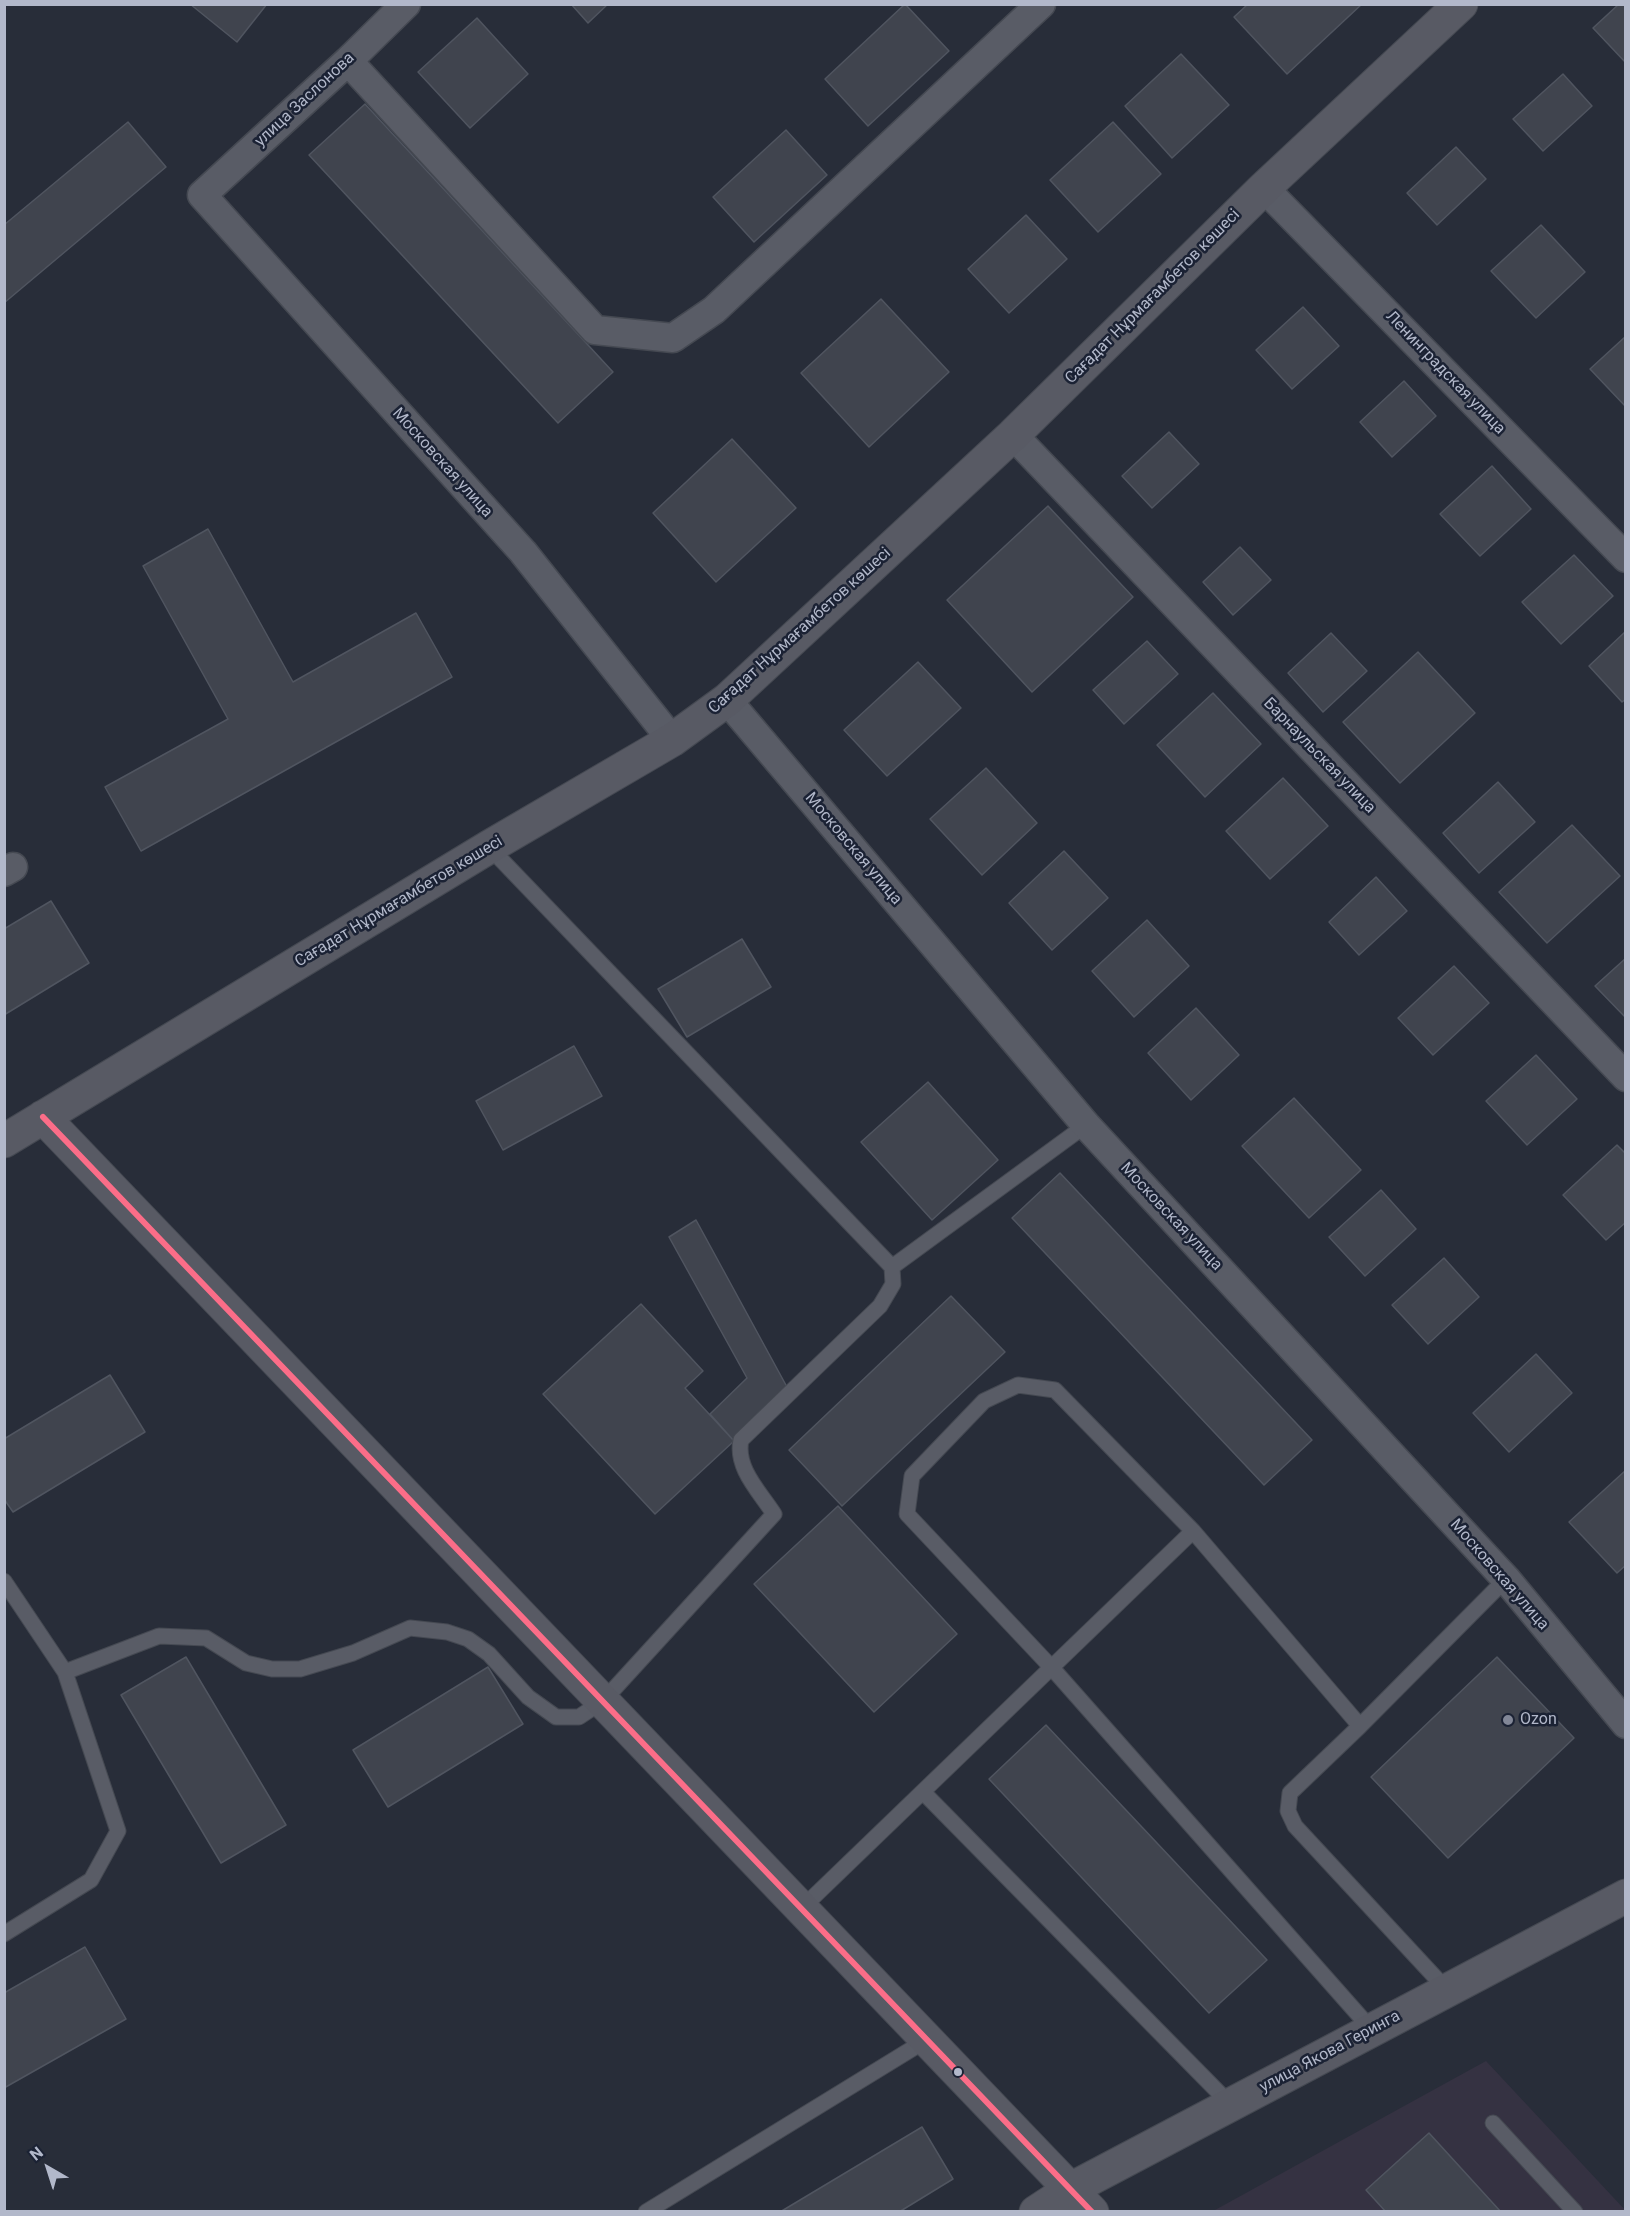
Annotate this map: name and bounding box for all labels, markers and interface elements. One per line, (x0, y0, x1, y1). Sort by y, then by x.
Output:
street label: улица Заслонова (251, 49, 359, 151)
street label: Сағадат Нұрмағамбетов көшесі (1062, 206, 1244, 388)
street label: Ленинградская улица (1381, 307, 1509, 439)
street label: Московская улица (388, 404, 496, 522)
street label: Сағадат Нұрмағамбетов көшесі (705, 544, 895, 718)
street label: Барнаульская улица (1259, 694, 1379, 818)
street label: Московская улица (800, 789, 906, 909)
street label: Сағадат Нұрмағамбетов көшесі (292, 832, 506, 972)
street label: Московская улица (1116, 1159, 1226, 1275)
street label: Московская улица (1446, 1516, 1552, 1634)
place label: Ozon (1520, 1710, 1557, 1730)
marker: Ozon (1501, 1713, 1515, 1727)
street label: улица Якова Геринга (1256, 2007, 1404, 2097)
unlabelled marker (952, 2066, 964, 2078)
north arrow (18, 2138, 78, 2198)
text: N (26, 2143, 47, 2165)

